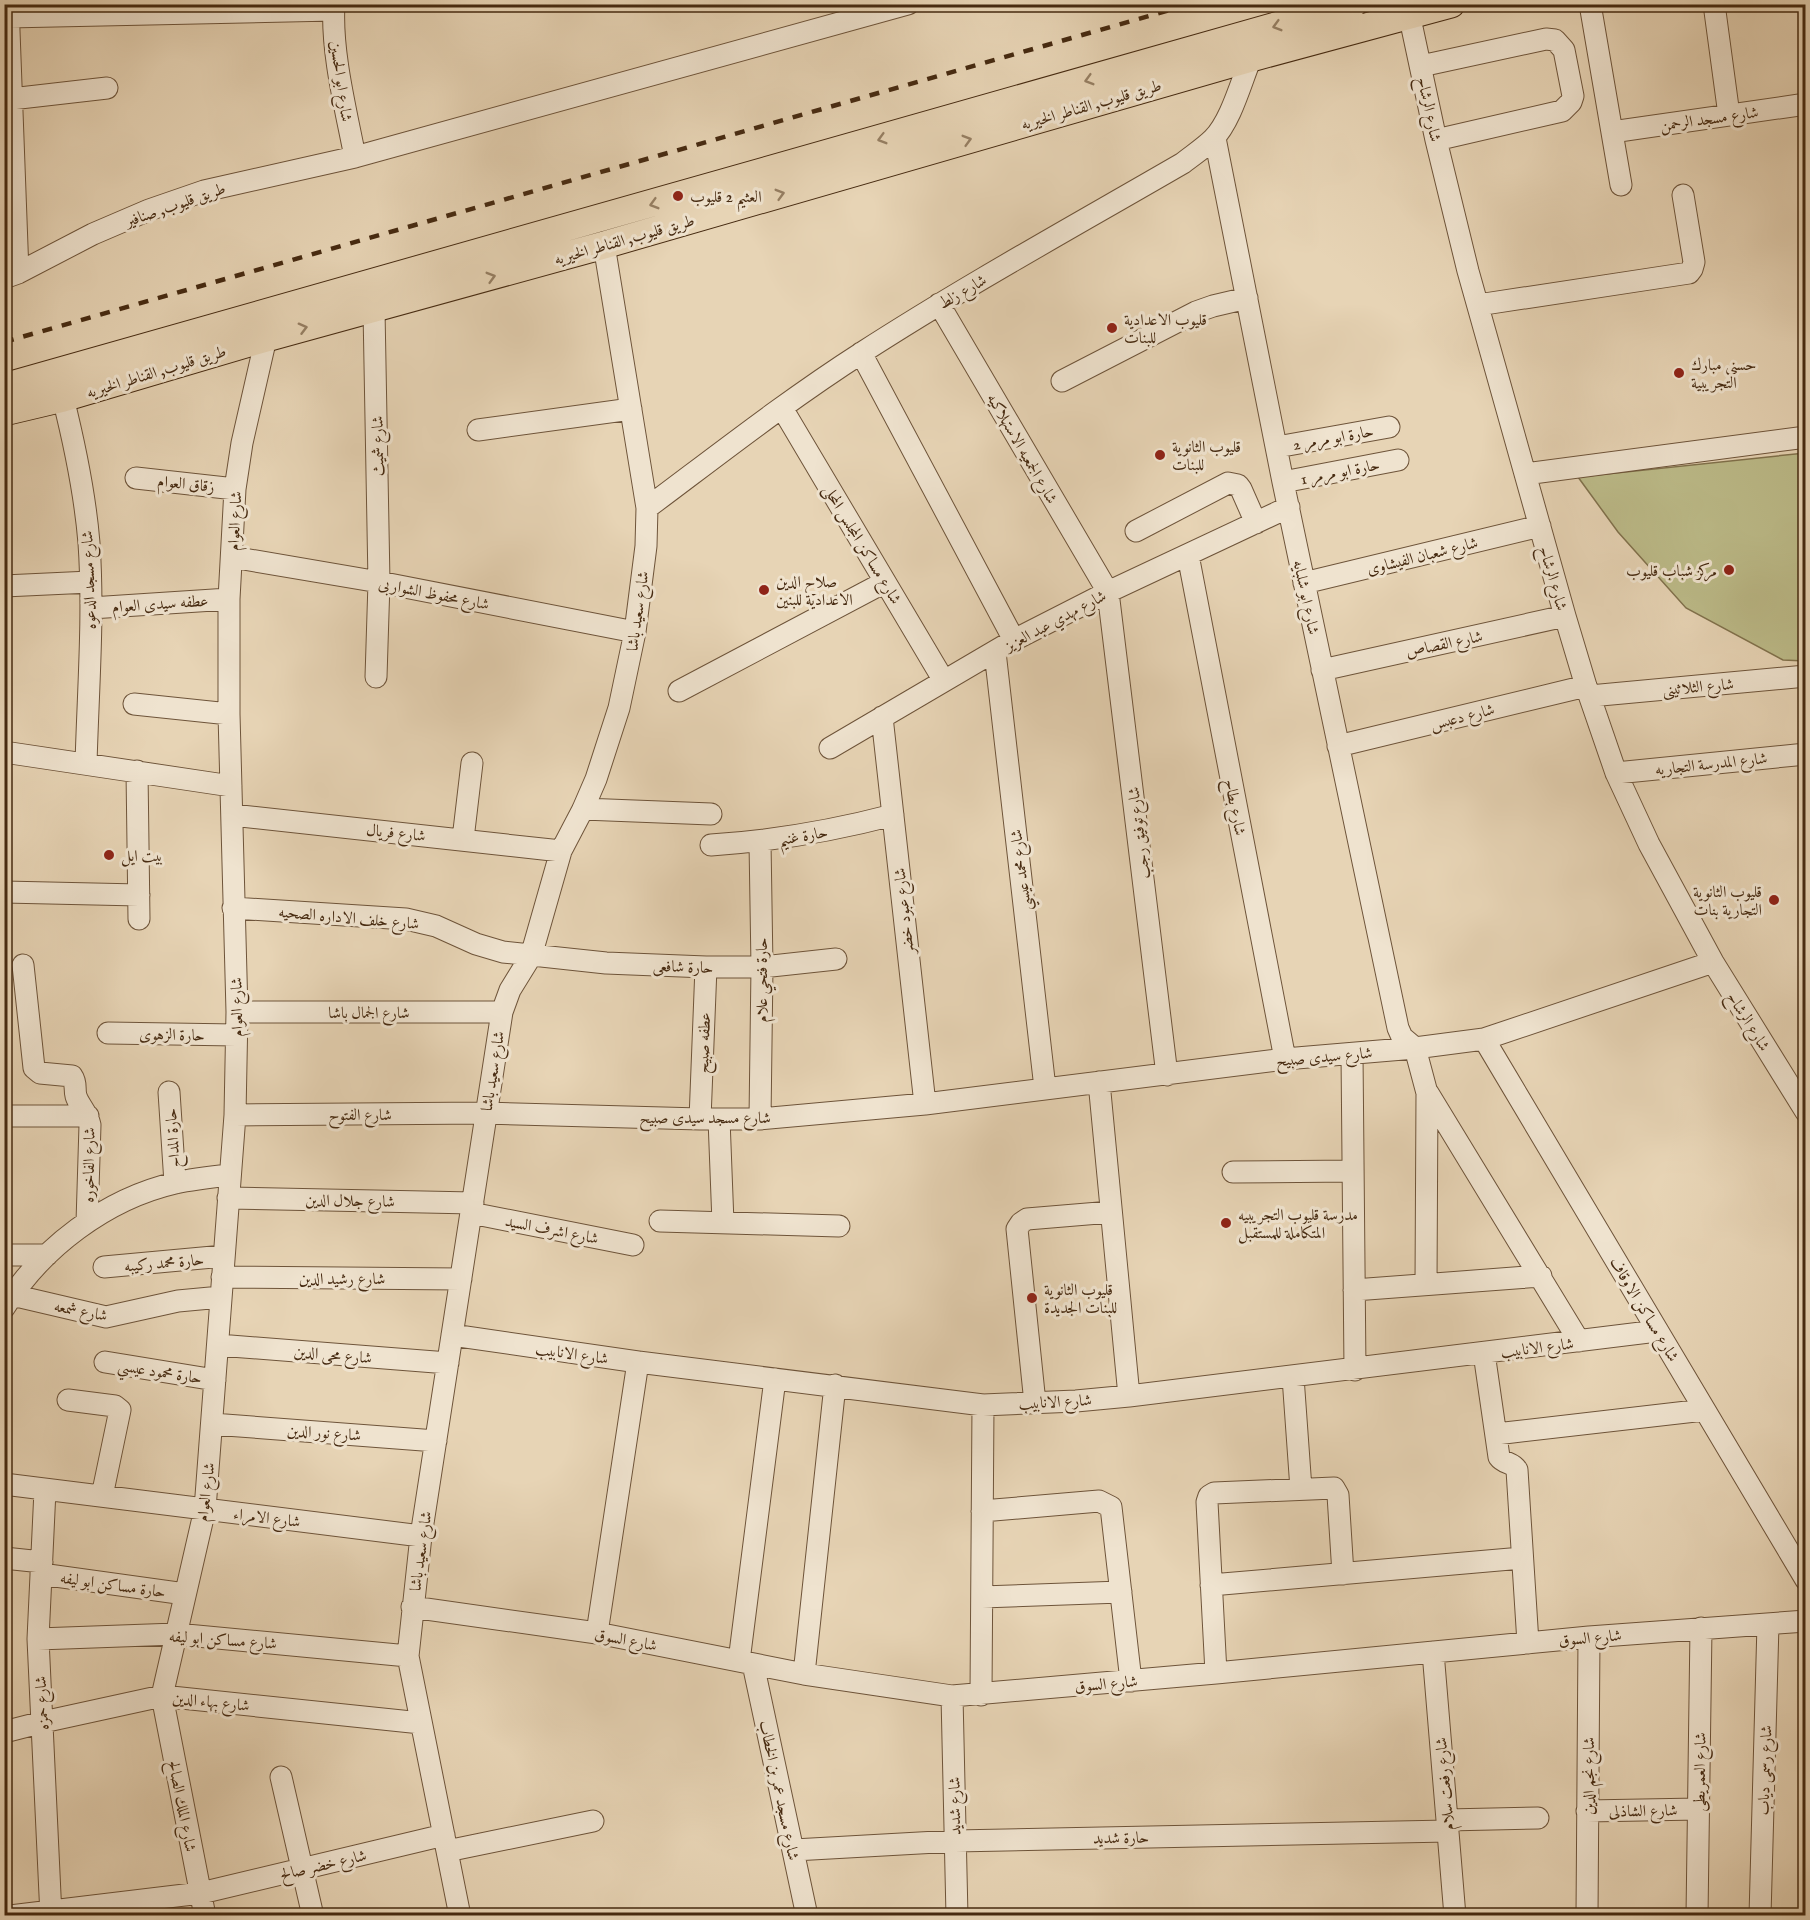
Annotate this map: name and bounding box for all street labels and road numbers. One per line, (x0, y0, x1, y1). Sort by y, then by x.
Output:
street label: شارع ابو الحسين (322, 39, 356, 123)
street label: شارع الرشاح (1408, 75, 1445, 144)
street label: طريق قليوب, القناطر الخيريه (1019, 76, 1164, 136)
street label: شارع مسجد الرحمن (1659, 103, 1760, 139)
street label: طريق قليوب, صنافير (121, 179, 228, 233)
street label: طريق قليوب, القناطر الخيريه (552, 211, 697, 271)
street label: شارع زلط (935, 271, 992, 316)
street label: طريق قليوب, القناطر الخيريه (84, 342, 229, 404)
street label: شارع الجمعيه الاستهلاكيه (980, 390, 1061, 509)
street label: شارع شميث (368, 416, 392, 476)
street label: حارة ابو مرمر 2 (1291, 422, 1375, 456)
street label: حارة ابو مرمر 1 (1299, 455, 1382, 490)
street label: زقاق العوام (156, 472, 215, 501)
street label: شارع مساكن المجلس المحلى (816, 482, 905, 609)
street label: شارع العوام (224, 491, 251, 552)
street label: شارع مسجد الدعوه (78, 530, 104, 630)
street label: شارع شعبان الفيشاوى (1365, 533, 1481, 582)
street label: شارع الرشاح (1530, 544, 1571, 614)
street label: شارع ابو شلبايه (1285, 558, 1323, 637)
street label: شارع سعيد باشا (623, 570, 656, 653)
street label: شارع محفوظ الشواربى (376, 574, 491, 617)
street label: شارع مهدي عبد العزيز (1000, 587, 1111, 660)
street label: عطفه سيدى العوام (111, 592, 209, 621)
street label: شارع القصاص (1404, 627, 1485, 665)
street label: شارع الثلاثينى (1661, 675, 1735, 703)
street label: شارع دعبس (1428, 700, 1497, 738)
street label: شارع المدرسة التجاريه (1654, 749, 1769, 783)
street label: شارع بطاح (1216, 777, 1249, 838)
street label: شارع توفيق رجب (1124, 785, 1158, 880)
street label: شارع فريال (365, 821, 427, 849)
street label: حارة غنيم (777, 823, 830, 856)
street label: شارع محمد عيسي (1007, 827, 1041, 912)
street label: شارع عبود خضر (891, 867, 922, 957)
street label: شارع خلف الاداره الصحيه (277, 903, 420, 937)
street label: حارة فتحي علام (753, 938, 777, 1022)
street label: حارة شافعى (652, 957, 714, 979)
street label: شارع العوام (227, 977, 252, 1037)
street label: شارع الرشاح (1719, 989, 1773, 1057)
street label: شارع الجمال باشا (328, 1004, 410, 1026)
street label: عطفه صبيح (694, 1012, 719, 1074)
street label: حارة الزهوى (139, 1025, 205, 1047)
street label: شارع سعيد باشا (478, 1030, 512, 1113)
street label: شارع سيدى صبيح (1275, 1044, 1373, 1075)
street label: شارع الفتوح (328, 1106, 392, 1129)
street label: حارة المداح (162, 1107, 189, 1168)
street label: شارع مسجد سيدى صبيح (639, 1109, 771, 1132)
street label: شارع الفاخوره (79, 1127, 103, 1203)
street label: شارع جلال الدين (305, 1191, 395, 1215)
street label: شارع اشرف السيد (503, 1212, 600, 1252)
street label: حارة محمد ركيبه (123, 1251, 205, 1277)
street label: شارع مساكن الاوقاف (1603, 1254, 1682, 1367)
street label: شارع رشيد الدين (299, 1270, 385, 1292)
street label: شارع شمعه (52, 1297, 109, 1329)
street label: شارع الانابيب (1500, 1335, 1575, 1365)
street label: شارع الانابيب (534, 1340, 609, 1372)
street label: شارع محى الدين (293, 1343, 373, 1371)
street label: حارة محمود عيسي (116, 1356, 203, 1393)
street label: شارع الانابيب (1018, 1391, 1092, 1417)
street label: شارع نور الدين (286, 1421, 362, 1449)
street label: شارع العوام (193, 1461, 224, 1523)
street label: شارع الامراء (232, 1505, 302, 1535)
street label: شارع سعيد باشا (406, 1510, 439, 1593)
street label: حارة مساكن ابو ليفه (59, 1569, 167, 1603)
street label: شارع السوق (592, 1625, 659, 1659)
street label: شارع السوق (1558, 1626, 1623, 1654)
street label: شارع مساكن ابو ليفه (168, 1627, 278, 1657)
street label: شارع السوق (1074, 1672, 1139, 1700)
street label: شارع حمزه (32, 1675, 56, 1731)
street label: شارع بهاء الدين (171, 1689, 251, 1719)
street label: شارع مسجد عمر بن الخطاب (751, 1719, 803, 1863)
street label: شارع رسمى دياب (1754, 1725, 1780, 1816)
street label: شارع العمريطى (1690, 1732, 1714, 1812)
street label: شارع رفعت سلام (1432, 1736, 1463, 1831)
street label: شارع نجم الدين (1580, 1737, 1604, 1815)
street label: شارع الملك الصالح (160, 1759, 200, 1854)
street label: شارع شديد (945, 1777, 969, 1835)
street label: شارع الشاذلى (1608, 1801, 1678, 1825)
street label: حارة شديد (1093, 1829, 1149, 1849)
street label: شارع خضر صالح (278, 1846, 369, 1888)

